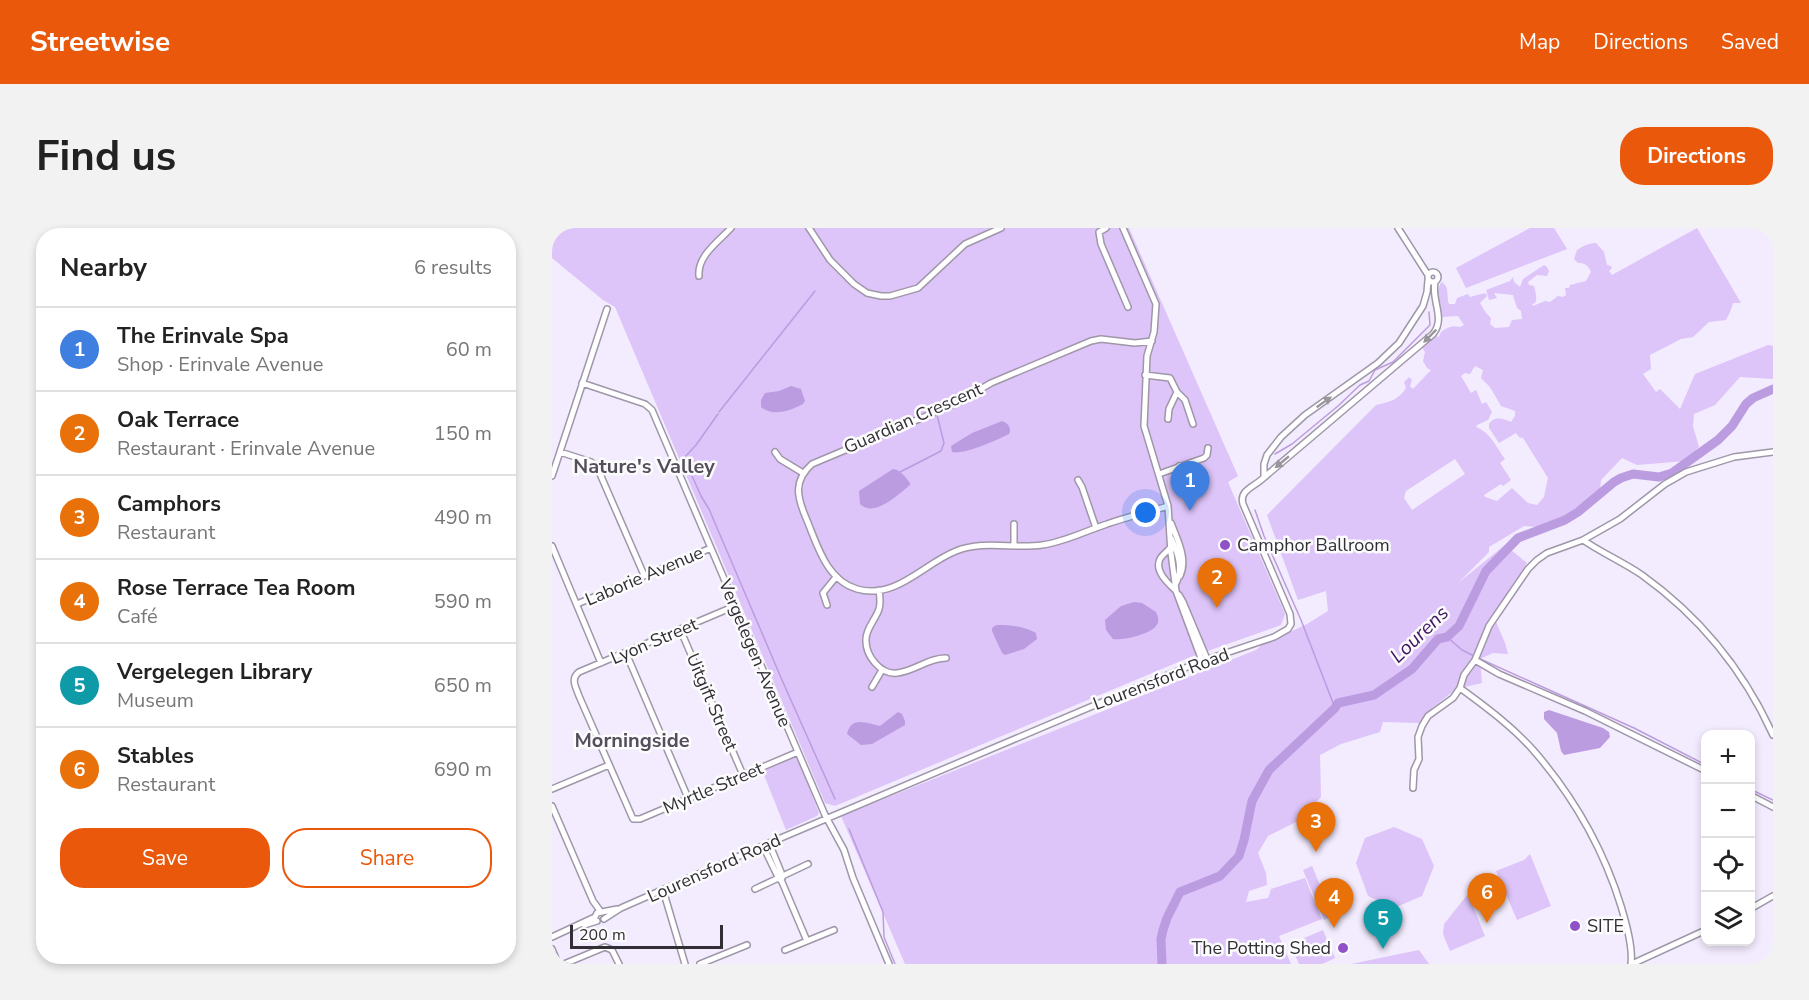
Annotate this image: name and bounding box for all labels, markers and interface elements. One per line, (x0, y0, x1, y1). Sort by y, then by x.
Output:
text: Streetwise (30, 23, 170, 61)
text: Map (1519, 28, 1560, 56)
text: Directions (1593, 28, 1688, 56)
text: Saved (1721, 28, 1779, 56)
button: Directions (1620, 127, 1773, 185)
text: Find us (36, 128, 176, 185)
text: Nearby (60, 250, 147, 285)
text: 6 results (414, 254, 492, 281)
text: The Erinvale Spa (117, 321, 289, 351)
one-way arrow (1424, 329, 1438, 343)
text: 1 (74, 336, 86, 363)
text: 60 m (446, 336, 492, 363)
text: Shop · Erinvale Avenue (117, 351, 323, 378)
street label: Guardian Crescent (840, 376, 987, 459)
one-way arrow (1315, 396, 1331, 408)
text: Oak Terrace (117, 405, 239, 435)
text: 2 (74, 420, 86, 447)
text: 150 m (434, 420, 492, 447)
text: Restaurant · Erinvale Avenue (117, 435, 375, 462)
district label: Nature's Valley (573, 453, 715, 480)
one-way arrow (1274, 456, 1290, 469)
pin: 1 (1170, 462, 1210, 511)
text: Camphors (117, 489, 221, 519)
your location (1131, 498, 1160, 527)
text: 3 (74, 504, 86, 531)
text: 490 m (434, 504, 492, 531)
text: Restaurant (117, 519, 215, 546)
place label: Camphor Ballroom (1237, 533, 1390, 557)
marker: Camphor Ballroom (1218, 538, 1232, 552)
street label: Laborie Avenue (581, 540, 707, 612)
pin: 2 (1198, 558, 1236, 608)
text: Rose Terrace Tea Room (117, 573, 355, 603)
street label: Vergelegen Avenue (713, 574, 797, 731)
text: 4 (74, 588, 86, 615)
text: 590 m (434, 588, 492, 615)
water label: Lourens (1384, 600, 1455, 669)
text: Café (117, 603, 158, 630)
street label: Lyon Street (607, 612, 702, 670)
street label: Lourensford Road (1090, 642, 1232, 716)
street label: Uitgift Street (681, 650, 744, 755)
text: Vergelegen Library (117, 657, 312, 687)
text: 5 (74, 672, 86, 699)
text: 650 m (434, 672, 492, 699)
text: Museum (117, 687, 194, 714)
district label: Morningside (575, 727, 690, 754)
map controls (1701, 730, 1755, 946)
button: + (1701, 730, 1755, 784)
text: Stables (117, 741, 194, 771)
text: 6 (74, 756, 86, 783)
text: 690 m (434, 756, 492, 783)
street label: Myrtle Street (659, 756, 767, 820)
text: Restaurant (117, 771, 215, 798)
button: − (1701, 784, 1755, 838)
pin: 3 (1296, 802, 1335, 852)
button: Save (60, 828, 270, 888)
button: Share (282, 828, 492, 888)
street label: Lourensford Road (644, 828, 784, 908)
button: locate (1701, 838, 1755, 892)
pin: 6 (1468, 874, 1506, 923)
pin: 4 (1314, 878, 1354, 928)
button: layers (1701, 892, 1755, 946)
pin: 5 (1364, 900, 1402, 949)
place label: SITE (1587, 914, 1624, 938)
marker: SITE (1568, 919, 1582, 933)
scale bar (570, 922, 723, 950)
text: 200 m (579, 924, 626, 946)
place label: The Potting Shed (1192, 936, 1331, 960)
marker: The Potting Shed (1336, 941, 1350, 955)

